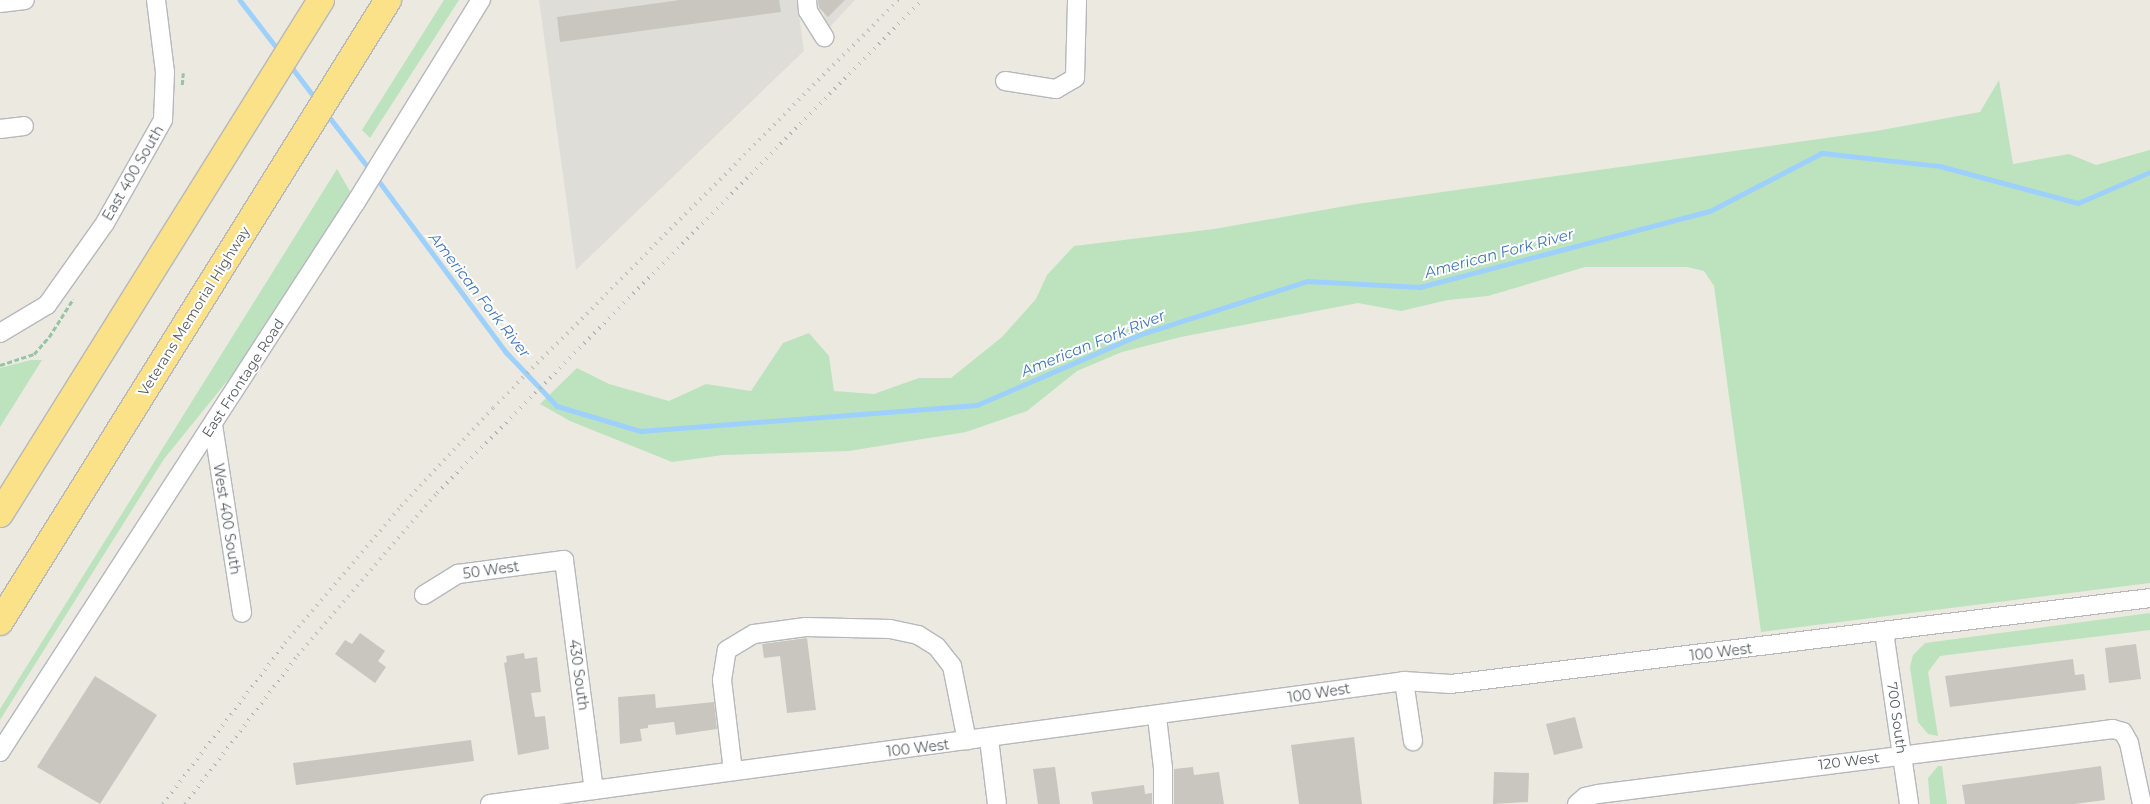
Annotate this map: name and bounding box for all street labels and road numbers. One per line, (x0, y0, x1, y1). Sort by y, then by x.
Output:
street label: East 400 South (99, 122, 167, 224)
street label: Veterans Memorial Highway (135, 223, 253, 399)
street label: East Frontage Road (198, 316, 288, 440)
street label: West 400 South (210, 462, 244, 576)
street label: 50 West (462, 558, 520, 582)
street label: 430 South (566, 638, 592, 712)
street label: 100 West (1689, 640, 1753, 664)
street label: 100 West (1287, 680, 1351, 706)
street label: 700 South (1884, 681, 1910, 755)
street label: 100 West (886, 736, 950, 760)
street label: 120 West (1817, 749, 1881, 773)

